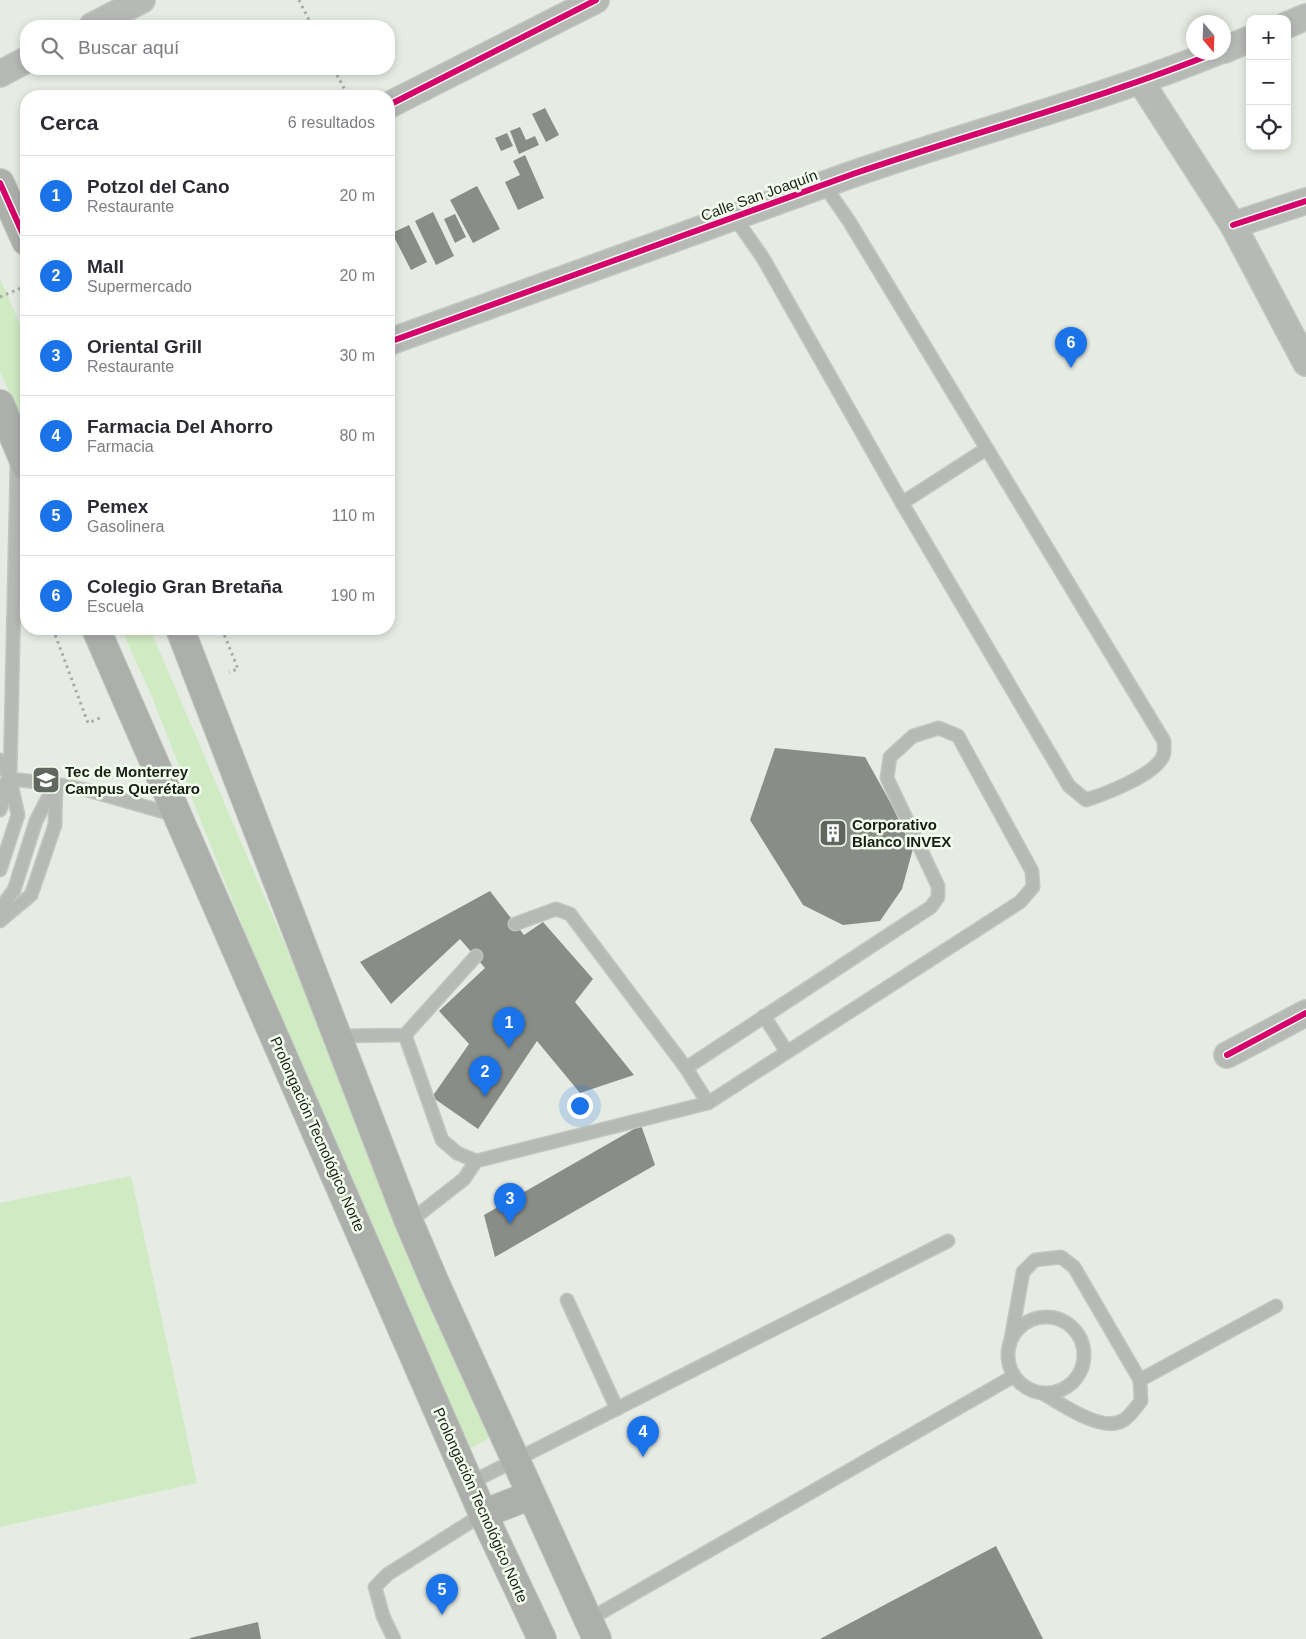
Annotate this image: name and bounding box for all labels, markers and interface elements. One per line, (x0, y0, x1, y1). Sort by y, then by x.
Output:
north arrow (1186, 15, 1231, 60)
map controls (1246, 15, 1291, 150)
button: + (1246, 15, 1291, 60)
search box (20, 20, 395, 75)
icon: search (38, 34, 66, 62)
text: Buscar aquí (78, 37, 179, 58)
button: − (1246, 60, 1291, 105)
button: locate (1246, 105, 1291, 150)
text: Cerca (40, 111, 98, 134)
text: 6 resultados (288, 114, 375, 131)
street label: Calle San Joaquín (698, 166, 820, 224)
text: Potzol del Cano (87, 176, 230, 197)
text: 1 (52, 187, 60, 204)
text: 20 m (339, 187, 375, 204)
text: Restaurante (87, 198, 174, 215)
text: Mall (87, 256, 124, 277)
text: 2 (52, 267, 60, 284)
text: 20 m (339, 267, 375, 284)
text: Supermercado (87, 278, 192, 295)
pin: 6 (1055, 327, 1087, 368)
text: Oriental Grill (87, 336, 202, 357)
text: 3 (52, 347, 60, 364)
text: 30 m (339, 347, 375, 364)
text: Restaurante (87, 358, 174, 375)
text: Farmacia Del Ahorro (87, 416, 273, 437)
text: 4 (52, 427, 60, 444)
text: 80 m (339, 427, 375, 444)
text: Farmacia (87, 438, 154, 455)
text: Pemex (87, 496, 148, 517)
text: 5 (52, 507, 60, 524)
text: 110 m (332, 507, 375, 524)
text: Gasolinera (87, 518, 164, 535)
text: Colegio Gran Bretaña (87, 576, 282, 597)
text: 6 (52, 587, 60, 604)
text: 190 m (331, 587, 375, 604)
text: Escuela (87, 598, 144, 615)
place label: Tec de Monterrey Campus Querétaro (65, 763, 200, 797)
school or university icon: Tec de Monterrey Campus Querétaro (31, 765, 61, 795)
place label: Corporativo Blanco INVEX (852, 816, 951, 850)
building icon: Corporativo Blanco INVEX (818, 818, 848, 848)
pin: 1 (493, 1007, 525, 1048)
street label: Prolongación Tecnológico Norte (267, 1034, 369, 1234)
pin: 2 (469, 1056, 501, 1097)
your location (567, 1093, 593, 1119)
pin: 3 (494, 1183, 526, 1224)
street label: Prolongación Tecnológico Norte (430, 1405, 532, 1605)
pin: 4 (627, 1416, 659, 1457)
pin: 5 (426, 1574, 458, 1615)

